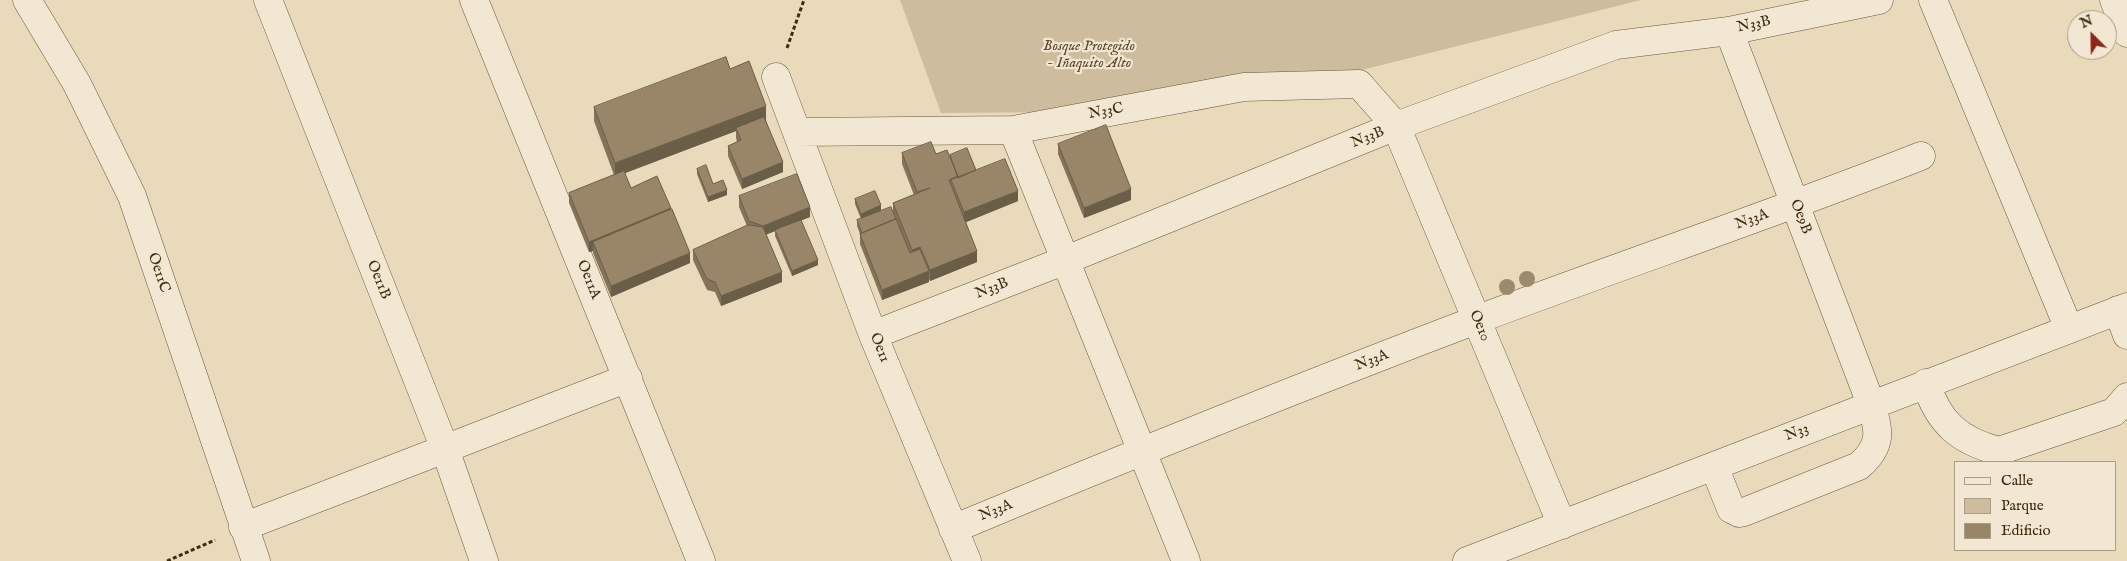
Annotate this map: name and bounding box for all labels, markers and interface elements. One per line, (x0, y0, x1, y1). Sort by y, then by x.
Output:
north arrow (2067, 10, 2117, 60)
text: N (2077, 11, 2096, 33)
street label: N33B (1735, 13, 1773, 37)
park label: Bosque Protegido - Iñaquito Alto (1043, 38, 1135, 73)
street label: N33C (1087, 100, 1125, 124)
street label: N33B (1349, 123, 1387, 153)
street label: Oe9B (1785, 197, 1815, 237)
street label: N33A (1733, 206, 1771, 234)
street label: Oe11C (143, 251, 173, 295)
street label: Oe11B (362, 258, 394, 302)
street label: Oe11A (572, 258, 604, 302)
street label: N33B (973, 274, 1011, 304)
street label: Oe10 (1464, 308, 1494, 344)
street label: Oe11 (865, 330, 893, 366)
street label: N33A (1353, 346, 1391, 376)
street label: N33 (1782, 420, 1812, 446)
legend (1954, 461, 2117, 551)
text: Calle (2001, 471, 2033, 490)
street label: N33A (977, 496, 1015, 526)
text: Parque (2001, 496, 2044, 515)
text: Edificio (2001, 521, 2051, 540)

